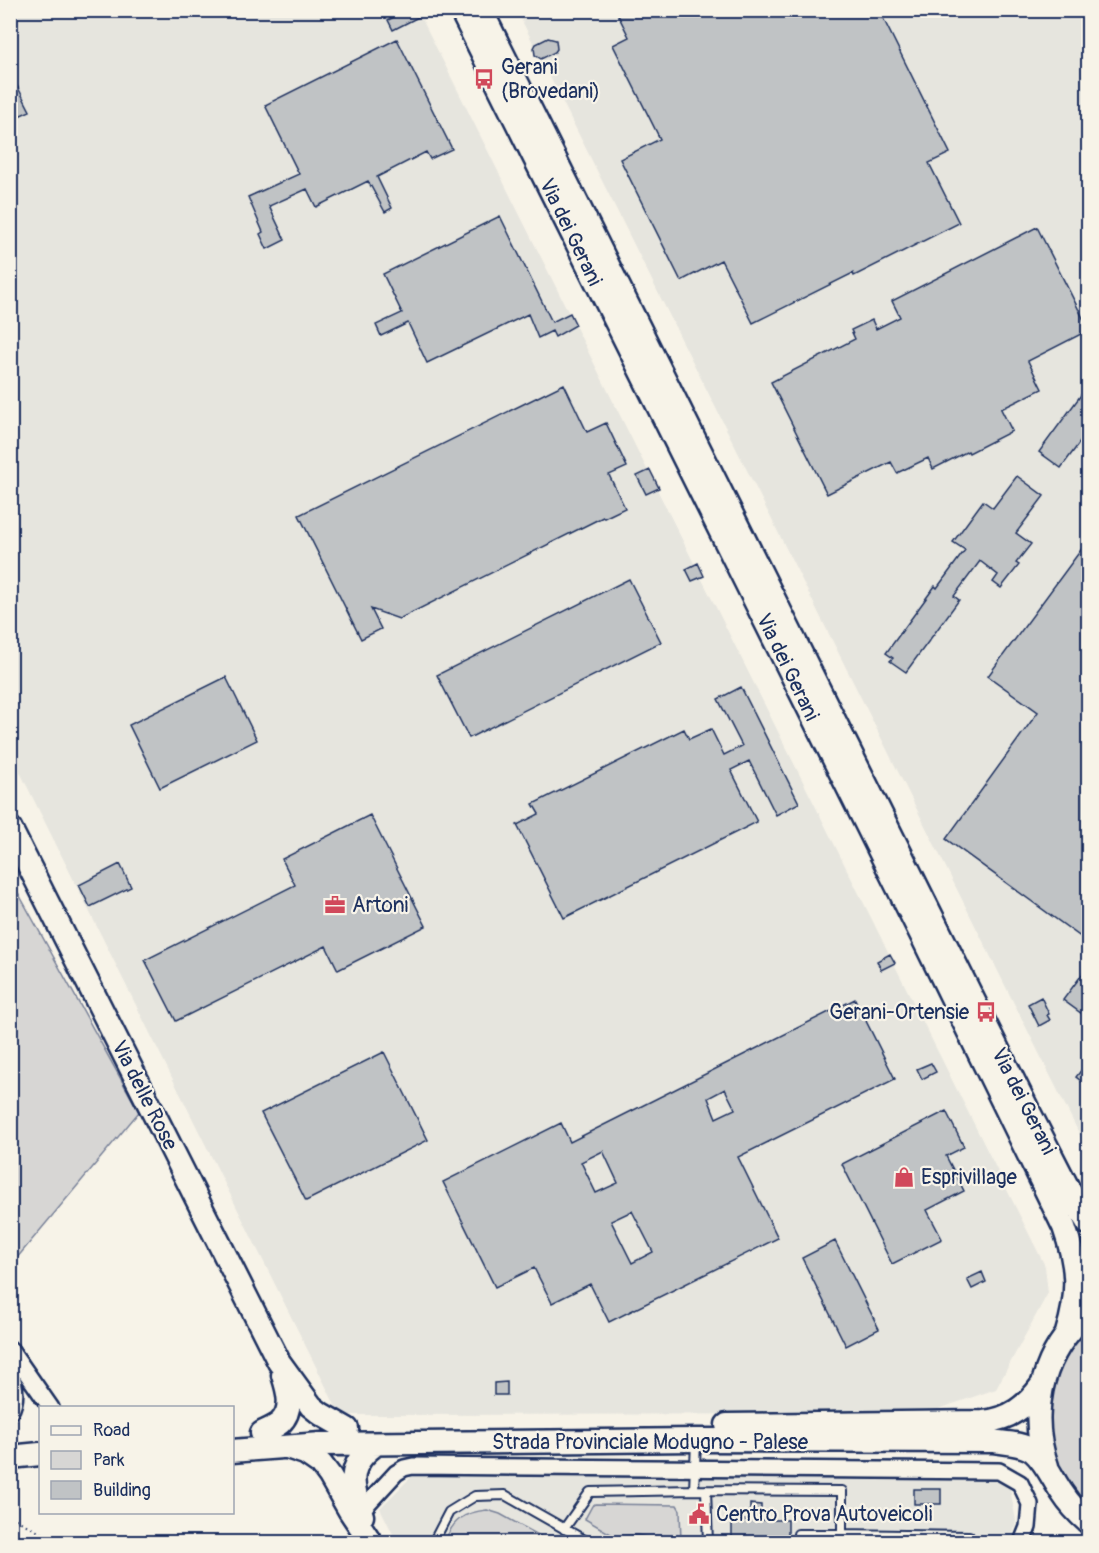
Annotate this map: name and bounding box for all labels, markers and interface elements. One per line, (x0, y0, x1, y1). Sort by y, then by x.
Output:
place label: Gerani (Brovedani) (501, 54, 600, 105)
bus stop icon: Gerani (Brovedani) (472, 67, 496, 91)
street label: Via dei Gerani (533, 174, 608, 291)
street label: Via dei Gerani (750, 609, 825, 726)
place label: Artoni (352, 892, 409, 919)
office icon: Artoni (323, 893, 347, 917)
place label: Gerani-Ortensie (829, 999, 970, 1026)
bus stop icon: Gerani-Ortensie (974, 1000, 998, 1024)
street label: Via delle Rose (105, 1036, 184, 1155)
street label: Via dei Gerani (985, 1043, 1062, 1159)
place label: Esprivillage (921, 1164, 1018, 1191)
shop icon: Esprivillage (892, 1165, 916, 1189)
legend (39, 1406, 234, 1514)
text: Road (93, 1419, 130, 1442)
street label: Strada Provinciale Modugno - Palese (492, 1429, 809, 1456)
text: Park (93, 1449, 125, 1472)
text: Building (93, 1479, 151, 1502)
place label: Centro Prova Autoveicoli (716, 1501, 933, 1528)
public building icon: Centro Prova Autoveicoli (687, 1502, 711, 1526)

